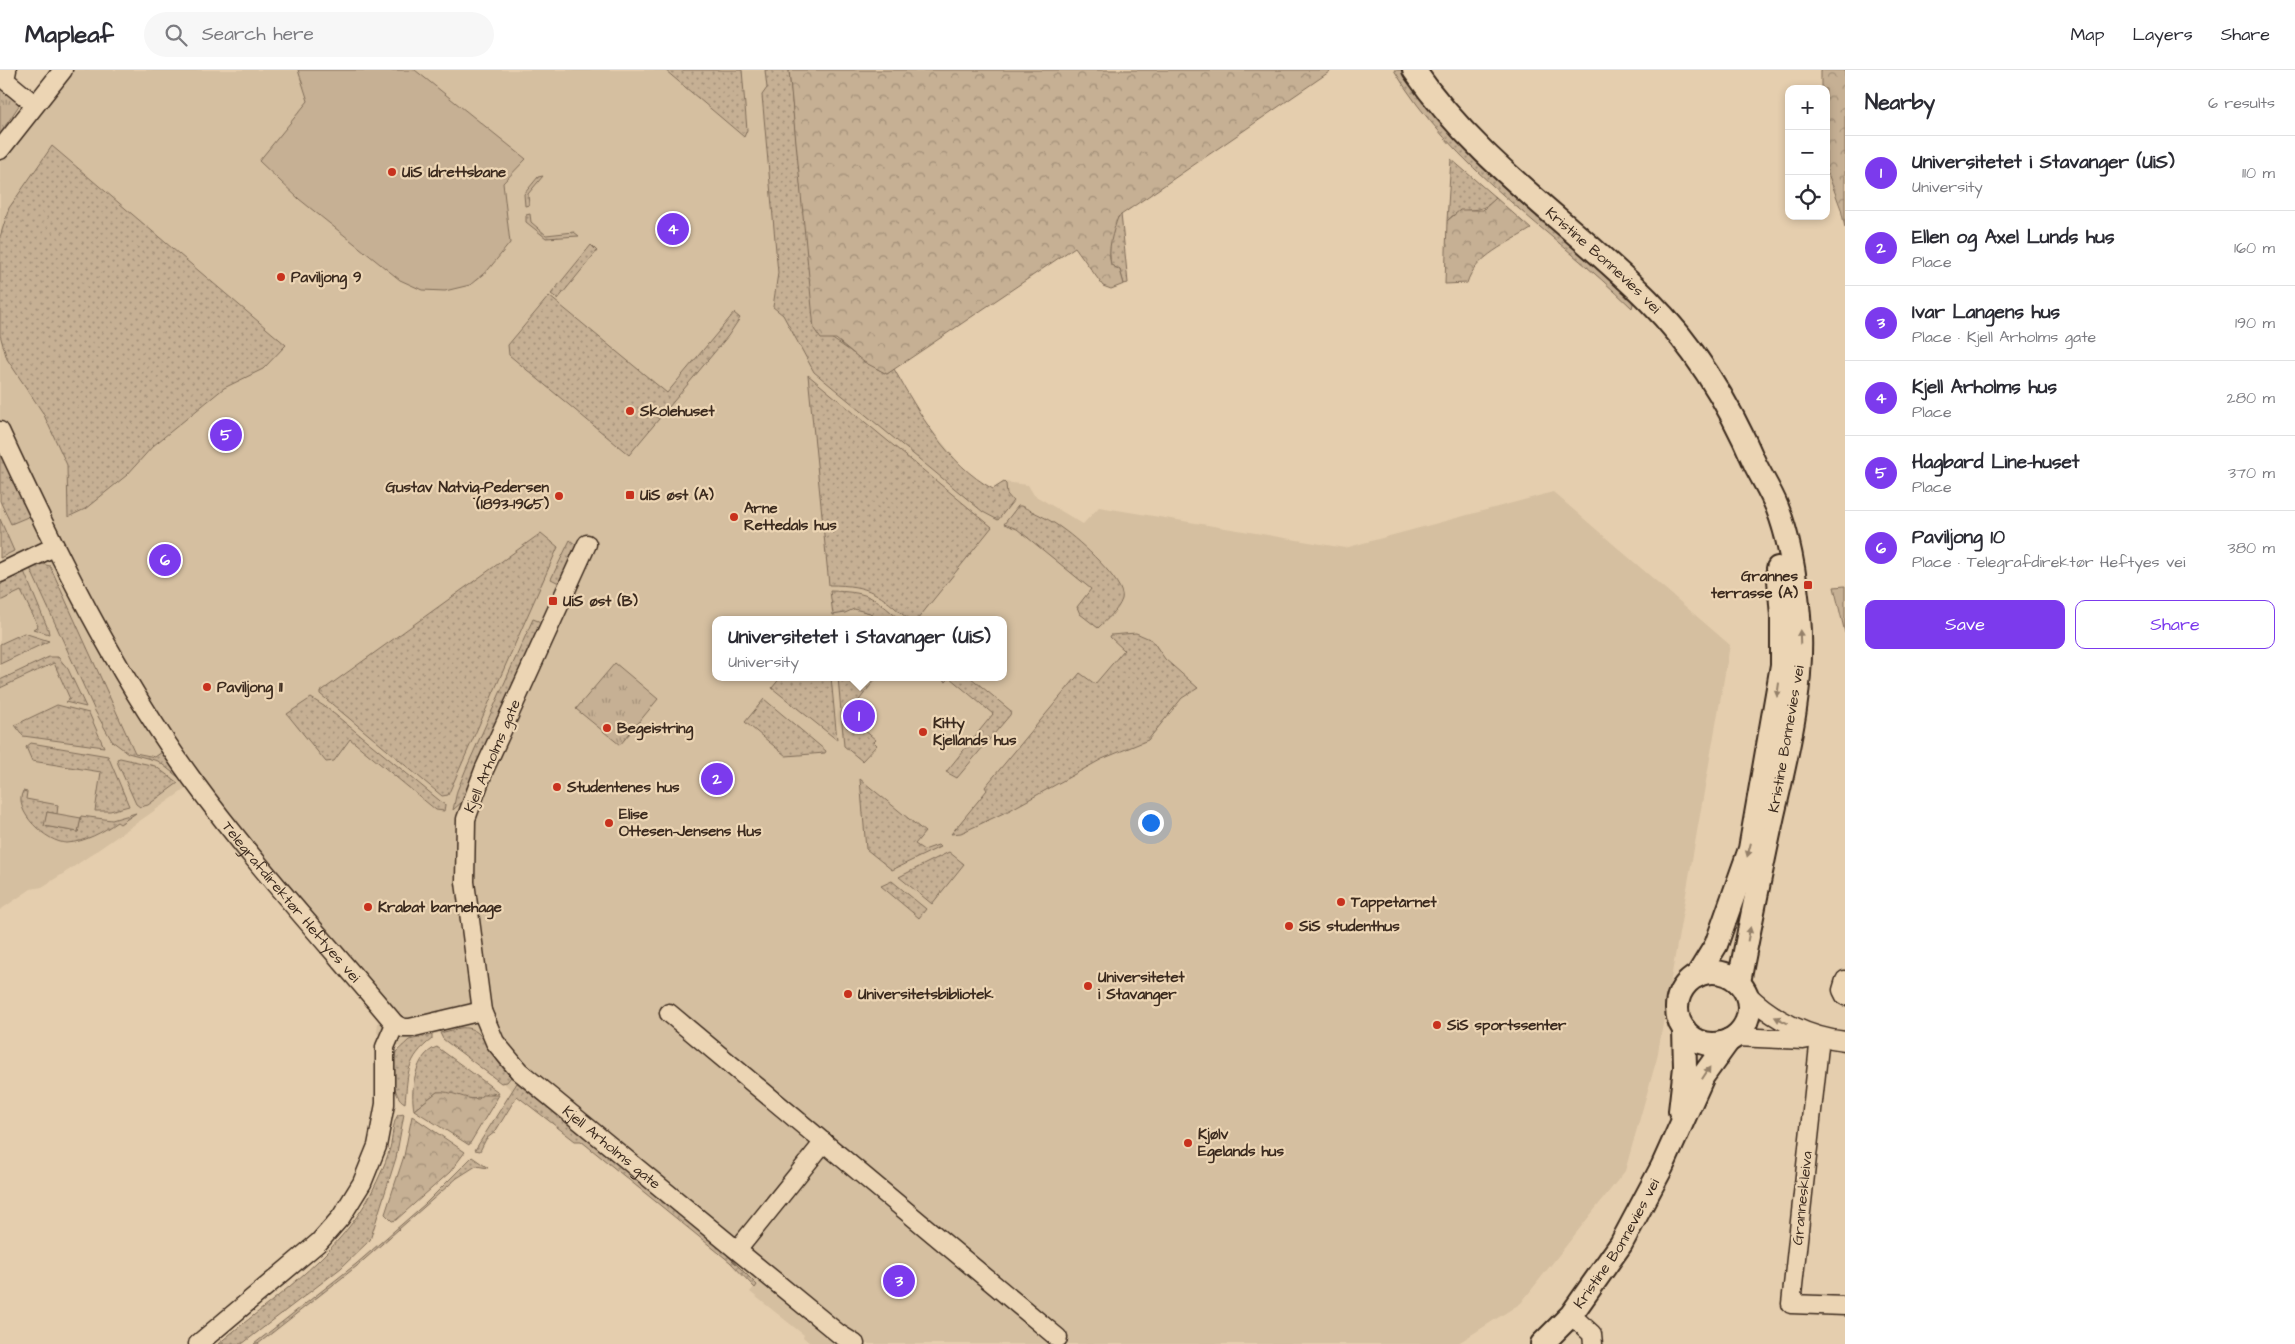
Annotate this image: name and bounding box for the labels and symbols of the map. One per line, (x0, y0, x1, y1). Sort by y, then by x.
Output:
place label: UiS Idrettsbane (402, 162, 506, 183)
marker: UiS Idrettsbane (386, 166, 398, 178)
street label: Kristine Bonnevies vei (1541, 202, 1666, 319)
pin: 4 (657, 210, 689, 248)
place label: Paviljong 9 (291, 267, 362, 290)
marker: Paviljong 9 (275, 271, 287, 283)
place label: Skolehuset (639, 401, 715, 422)
marker: Skolehuset (624, 405, 636, 417)
pin: 5 (210, 416, 242, 454)
place label: Gustav Natvig-Pedersen (1893-1965) (386, 477, 550, 515)
place label: UiS øst (A) (640, 485, 714, 506)
marker: UiS øst (A) (624, 489, 636, 501)
marker: Gustav Natvig-Pedersen (1893-1965) (553, 490, 565, 502)
place label: Arne Rettedals hus (744, 498, 837, 536)
marker: Arne Rettedals hus (728, 511, 740, 523)
pin: 6 (149, 541, 181, 579)
place label: Grannes terrasse (A) (1710, 566, 1799, 604)
marker: Grannes terrasse (A) (1802, 579, 1814, 591)
place label: UiS øst (B) (563, 591, 639, 612)
marker: UiS øst (B) (547, 595, 559, 607)
one-way arrow (1796, 629, 1804, 645)
street label: Kristine Bonnevies vei (1763, 663, 1810, 814)
place label: Paviljong 11 (217, 677, 283, 700)
marker: Paviljong 11 (201, 681, 213, 693)
one-way arrow (1774, 682, 1782, 698)
street label: Kjell Arholms gate (459, 696, 527, 817)
pin: 1 (843, 697, 875, 735)
place label: Kitty Kjellands hus (933, 713, 1017, 751)
place label: Begeistring (617, 718, 694, 741)
marker: Begeistring (601, 722, 613, 734)
marker: Kitty Kjellands hus (917, 726, 929, 738)
pin: 2 (701, 760, 733, 798)
place label: Studentenes hus (566, 777, 680, 798)
marker: Studentenes hus (551, 781, 563, 793)
place label: Elise Ottesen-Jensens Hus (619, 804, 762, 842)
your location (1138, 810, 1164, 836)
street label: Telegrafdirektør Heftyes vei (217, 817, 366, 988)
marker: Elise Ottesen-Jensens Hus (603, 817, 615, 829)
one-way arrow (1744, 842, 1752, 857)
place label: Tappetårnet (1350, 892, 1437, 913)
marker: Tappetårnet (1335, 896, 1347, 908)
place label: Krabat barnehage (378, 897, 502, 920)
marker: Krabat barnehage (362, 901, 374, 913)
place label: SiS studenthus (1298, 916, 1400, 937)
marker: SiS studenthus (1283, 920, 1295, 932)
one-way arrow (1745, 926, 1753, 942)
place label: Universitetet i Stavanger (1098, 967, 1186, 1007)
marker: Universitetet i Stavanger (1082, 980, 1094, 992)
place label: Universitetsbibliotek (858, 984, 994, 1005)
marker: Universitetsbibliotek (842, 988, 854, 1000)
place label: SiS sportssenter (1446, 1015, 1567, 1036)
one-way arrow (1774, 1016, 1789, 1024)
marker: SiS sportssenter (1431, 1019, 1443, 1031)
one-way arrow (1701, 1066, 1711, 1080)
street label: Kjell Arholms gate (558, 1101, 665, 1194)
place label: Kjølv Egelands hus (1198, 1124, 1284, 1164)
marker: Kjølv Egelands hus (1182, 1137, 1194, 1149)
street label: Granneskleiva (1787, 1150, 1818, 1246)
street label: Kristine Bonnevies vei (1569, 1174, 1665, 1313)
pin: 3 (883, 1262, 915, 1300)

